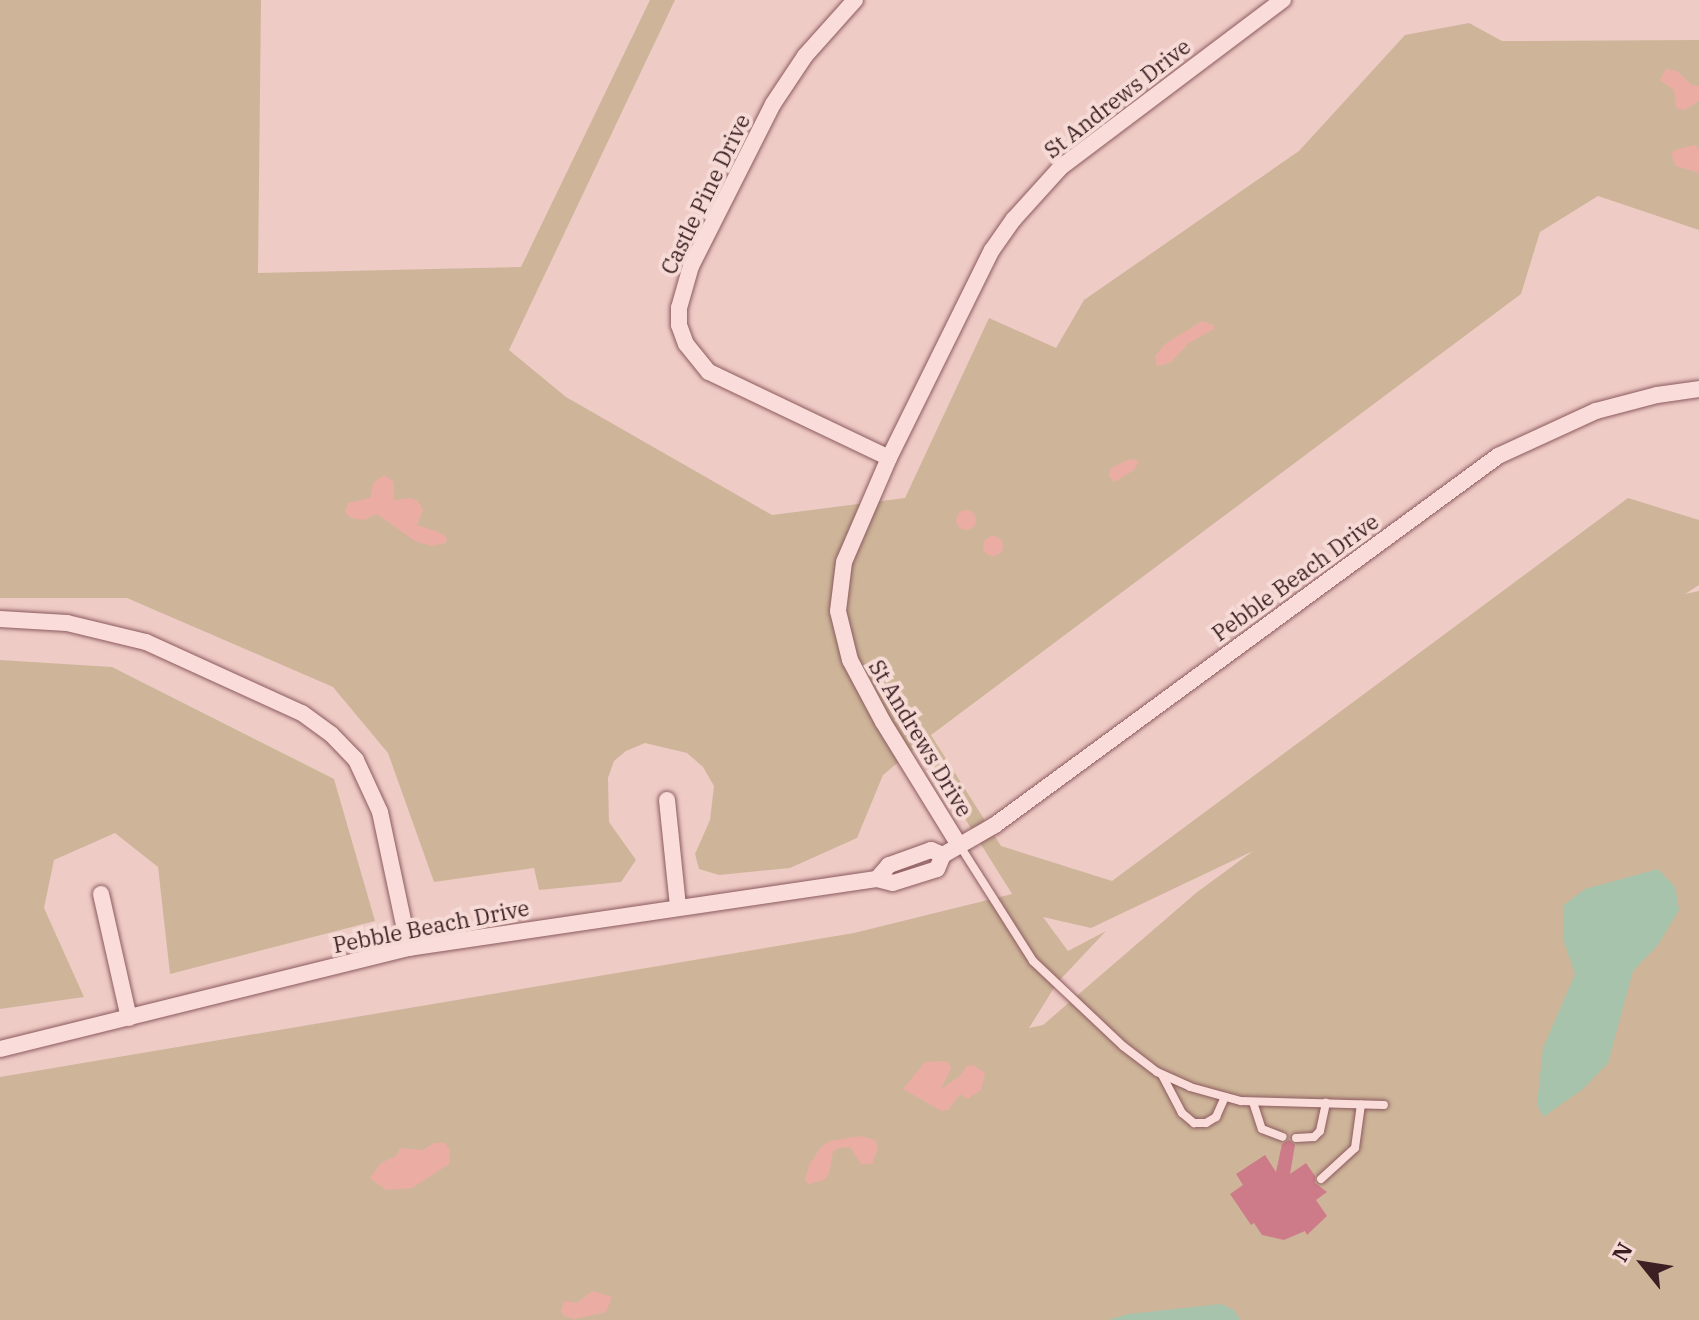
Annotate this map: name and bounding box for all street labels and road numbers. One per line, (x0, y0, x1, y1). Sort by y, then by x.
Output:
street label: St Andrews Drive (1039, 33, 1195, 163)
street label: Castle Pine Drive (655, 110, 755, 278)
street label: Pebble Beach Drive (1207, 508, 1383, 646)
street label: St Andrews Drive (864, 655, 978, 821)
street label: Pebble Beach Drive (331, 894, 531, 958)

